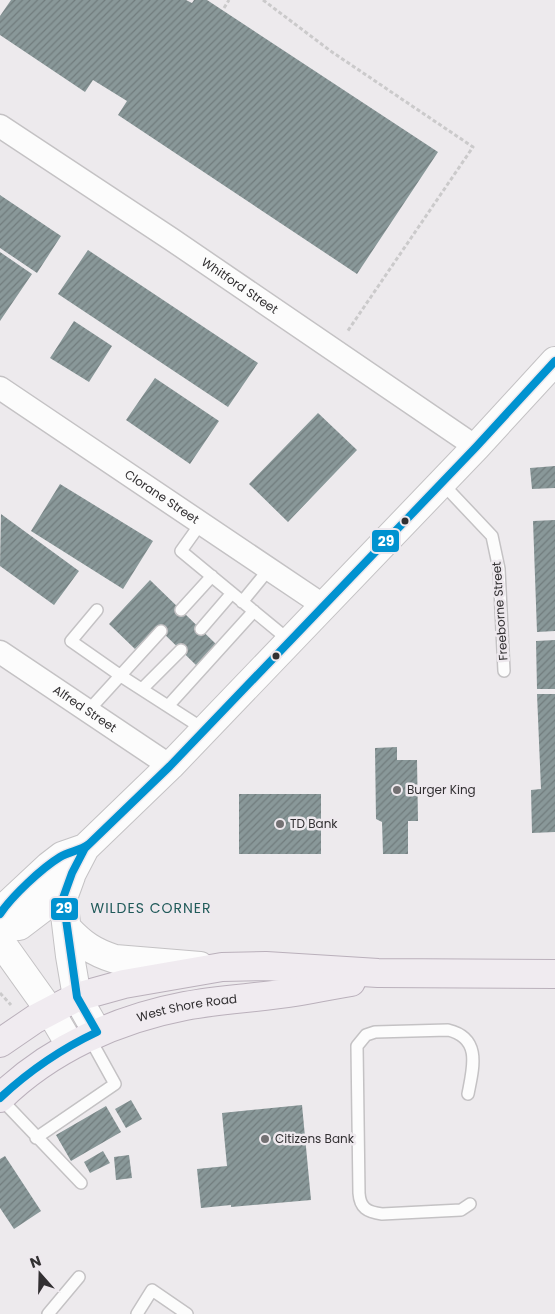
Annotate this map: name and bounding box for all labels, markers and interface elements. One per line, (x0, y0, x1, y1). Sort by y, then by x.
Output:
street label: Whitford Street (198, 253, 282, 318)
street label: Clorane Street (122, 465, 203, 528)
unlabelled marker (400, 516, 410, 526)
line badge: 29 (371, 529, 400, 553)
text: 29 (378, 531, 394, 551)
street label: Freeborne Street (488, 561, 511, 661)
unlabelled marker (271, 651, 281, 661)
street label: Alfred Street (50, 681, 120, 736)
place label: Burger King (407, 781, 476, 798)
marker: Burger King (391, 784, 403, 796)
place label: TD Bank (290, 815, 338, 832)
marker: TD Bank (274, 818, 286, 830)
line badge: 29 (50, 897, 79, 921)
text: 29 (56, 898, 72, 918)
district label: WILDES CORNER (90, 898, 212, 918)
street label: West Shore Road (134, 990, 238, 1026)
place label: Citizens Bank (275, 1130, 355, 1147)
marker: Citizens Bank (259, 1133, 271, 1145)
north arrow (15, 1249, 65, 1299)
text: N (27, 1251, 44, 1273)

